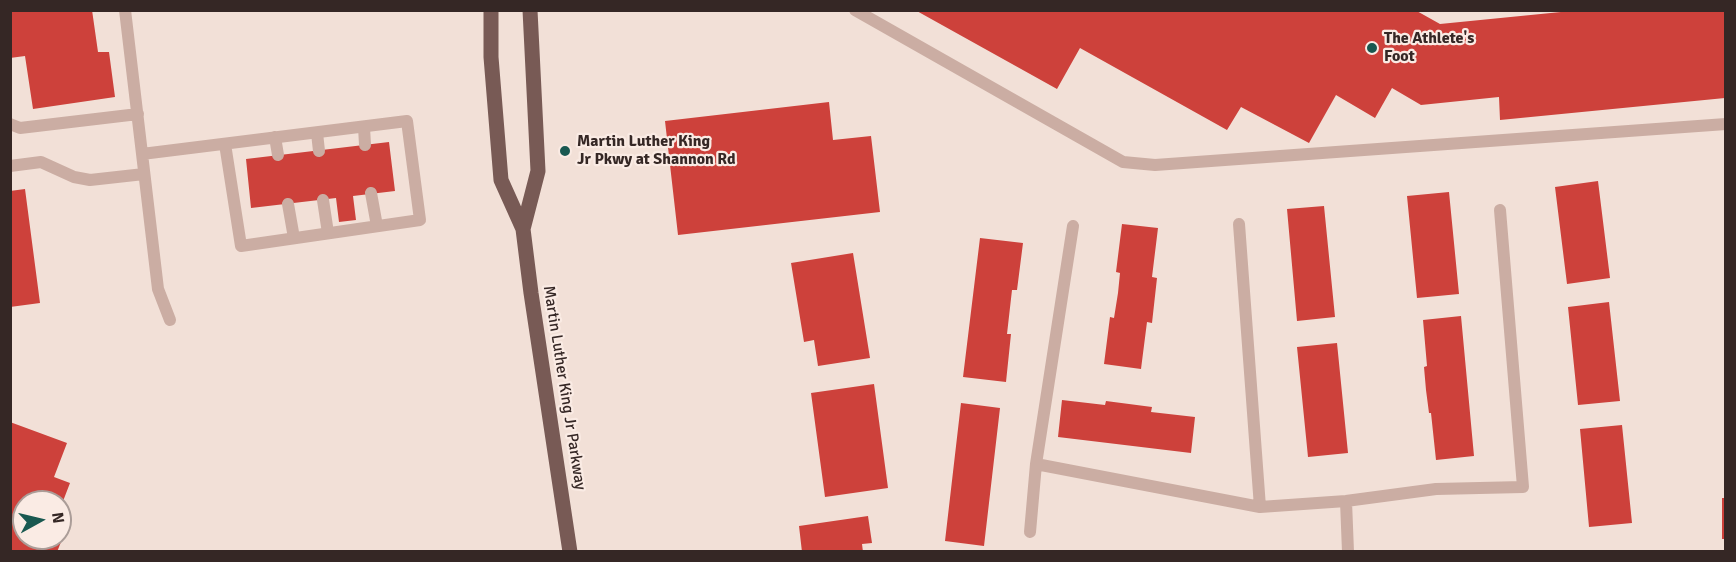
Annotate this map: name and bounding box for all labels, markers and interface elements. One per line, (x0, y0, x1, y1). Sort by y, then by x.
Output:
place label: The Athlete's Foot (1384, 29, 1474, 67)
marker: The Athlete's Foot (1365, 41, 1379, 55)
place label: Martin Luther King Jr Pkwy at Shannon Rd (577, 132, 736, 170)
marker: Martin Luther King Jr Pkwy at Shannon Rd (558, 144, 572, 158)
street label: Martin Luther King Jr Parkway (538, 284, 590, 492)
north arrow (12, 490, 72, 550)
text: N (47, 511, 69, 525)

